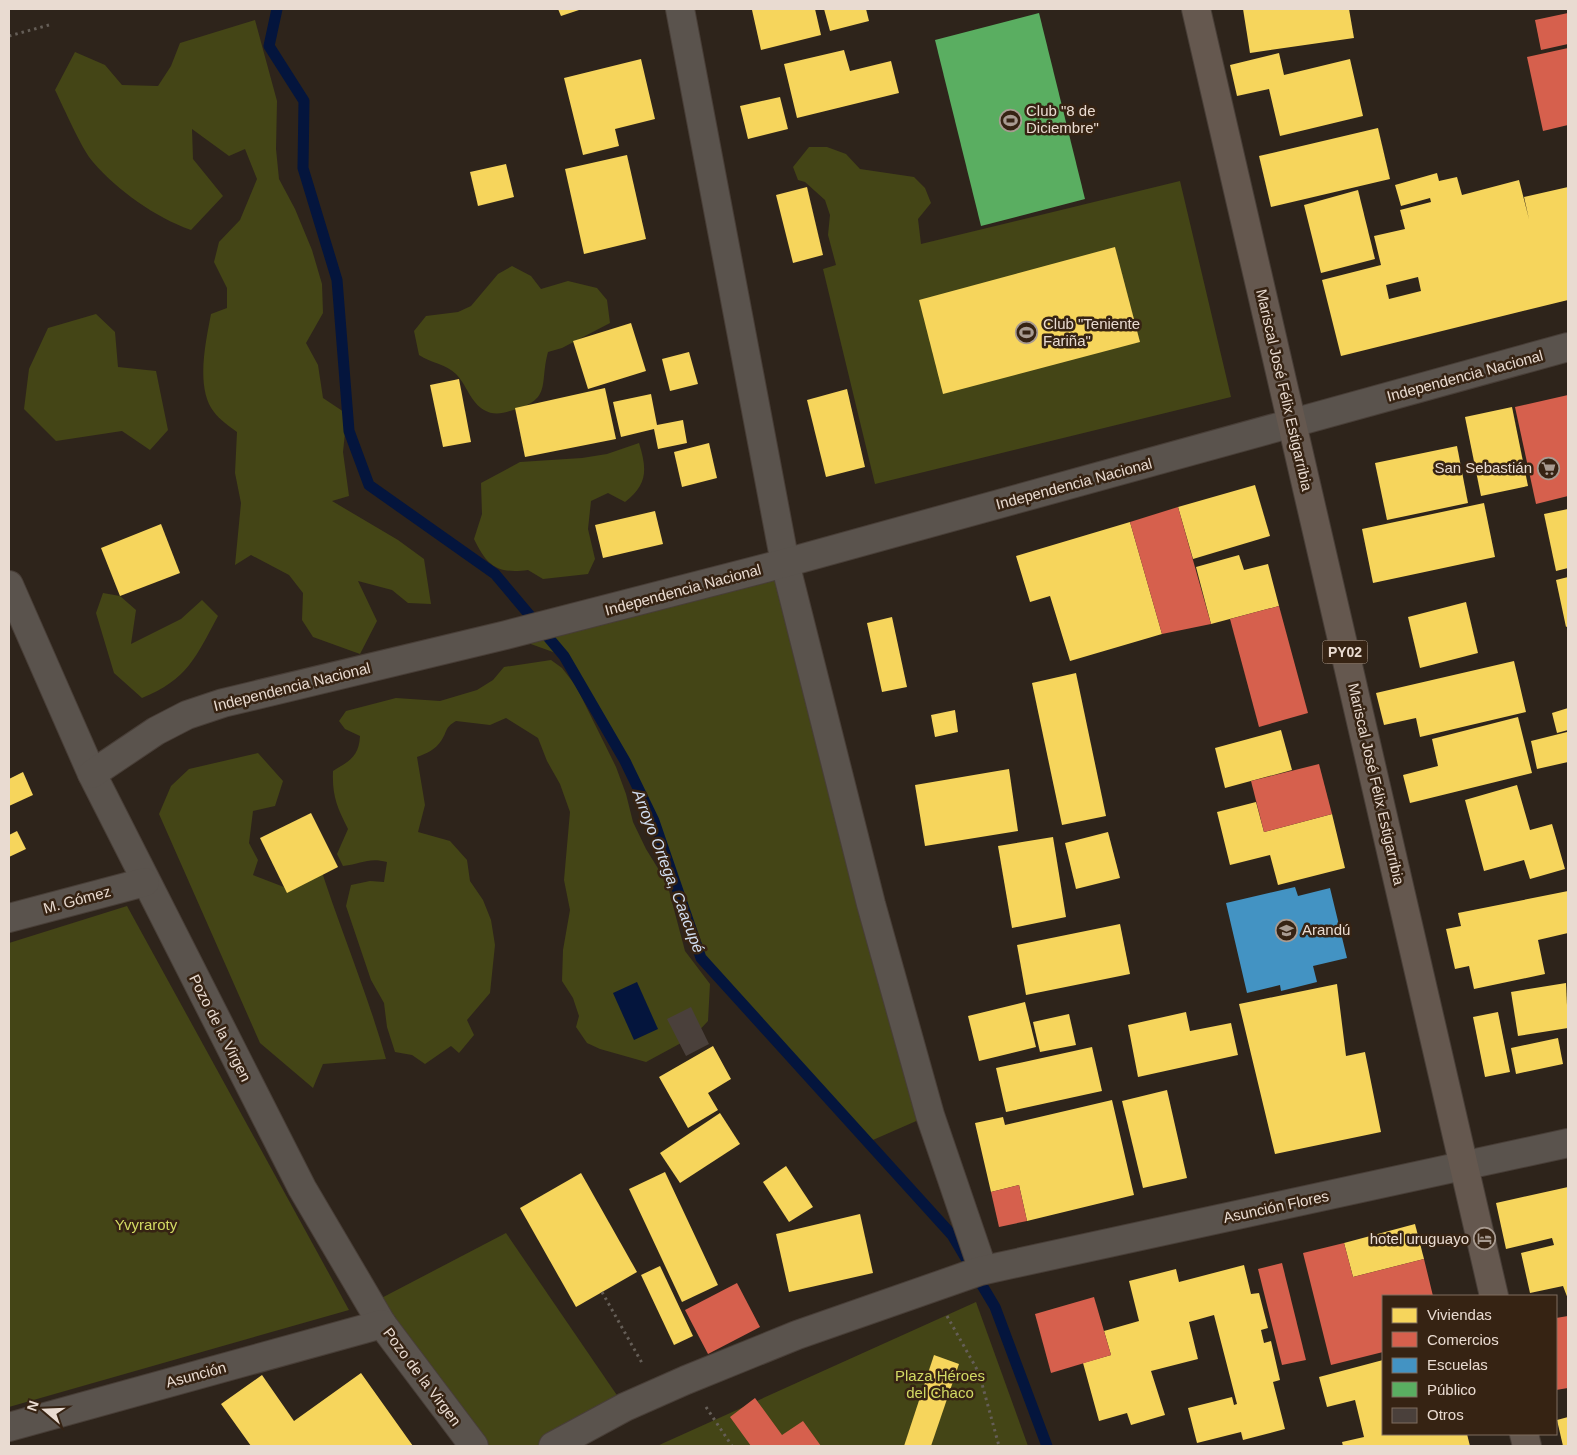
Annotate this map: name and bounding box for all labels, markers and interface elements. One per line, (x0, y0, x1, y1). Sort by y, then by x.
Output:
place label: Club "8 de Diciembre" (1026, 102, 1099, 136)
sports icon: Club "8 de Diciembre" (998, 108, 1022, 132)
street label: Mariscal José Félix Estigarribia (1253, 287, 1316, 493)
place label: Club "Teniente Fariña" (1043, 315, 1140, 349)
sports icon: Club "Teniente Fariña" (1015, 321, 1039, 345)
street label: Independencia Nacional (1385, 346, 1545, 405)
street label: Independencia Nacional (994, 454, 1154, 513)
supermarket icon: San Sebastián (1536, 456, 1560, 480)
place label: San Sebastián (1434, 459, 1532, 476)
street label: Independencia Nacional (603, 560, 763, 619)
road number: PY02 (1322, 640, 1368, 664)
street label: Independencia Nacional (212, 659, 372, 714)
street label: Mariscal José Félix Estigarribia (1345, 681, 1408, 887)
water label: Arroyo Ortega, Caacupé (629, 786, 708, 955)
street label: M. Gómez (41, 882, 112, 917)
school or university icon: Arandú (1274, 918, 1298, 942)
place label: Arandú (1302, 921, 1350, 938)
street label: Pozo de la Virgen (186, 971, 255, 1084)
street label: Asunción Flores (1222, 1187, 1330, 1226)
park label: Yvyraroty (115, 1216, 178, 1233)
hotel icon: hotel uruguayo (1473, 1227, 1497, 1251)
place label: hotel uruguayo (1370, 1230, 1469, 1247)
legend (1382, 1295, 1557, 1435)
text: Viviendas (1427, 1306, 1492, 1323)
street label: Pozo de la Virgen (380, 1324, 465, 1429)
text: Comercios (1427, 1331, 1499, 1348)
text: Escuelas (1427, 1356, 1488, 1373)
street label: Asunción (164, 1358, 228, 1391)
park label: Plaza Héroes del Chaco (895, 1367, 985, 1401)
text: Público (1427, 1381, 1476, 1398)
north arrow (20, 1385, 70, 1435)
text: N (23, 1398, 42, 1413)
text: Otros (1427, 1406, 1464, 1423)

